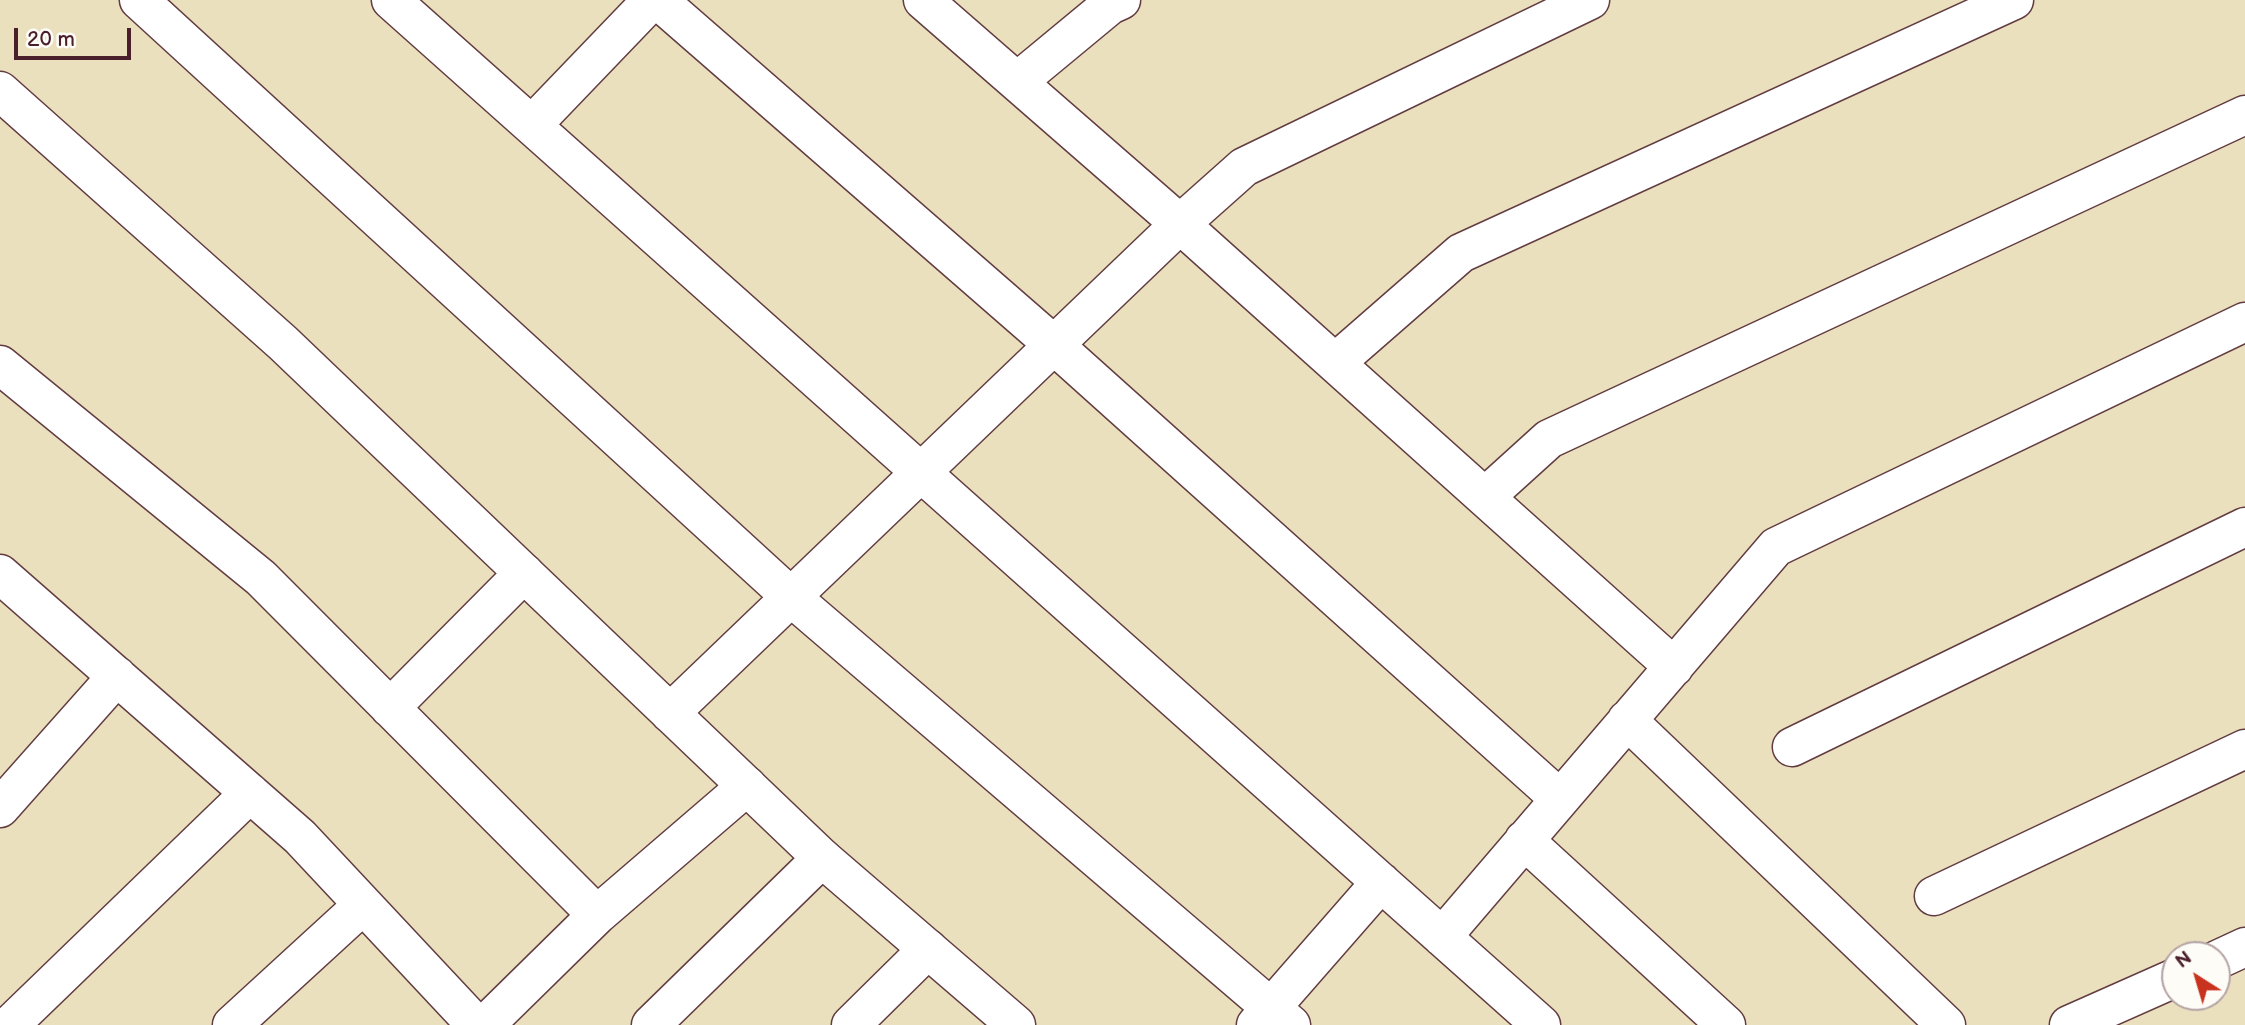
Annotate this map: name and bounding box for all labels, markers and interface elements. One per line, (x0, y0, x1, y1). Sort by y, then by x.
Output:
scale bar (18, 14, 135, 58)
text: 20 m (27, 27, 75, 52)
north arrow (2161, 941, 2231, 1011)
text: N (2172, 947, 2197, 974)

